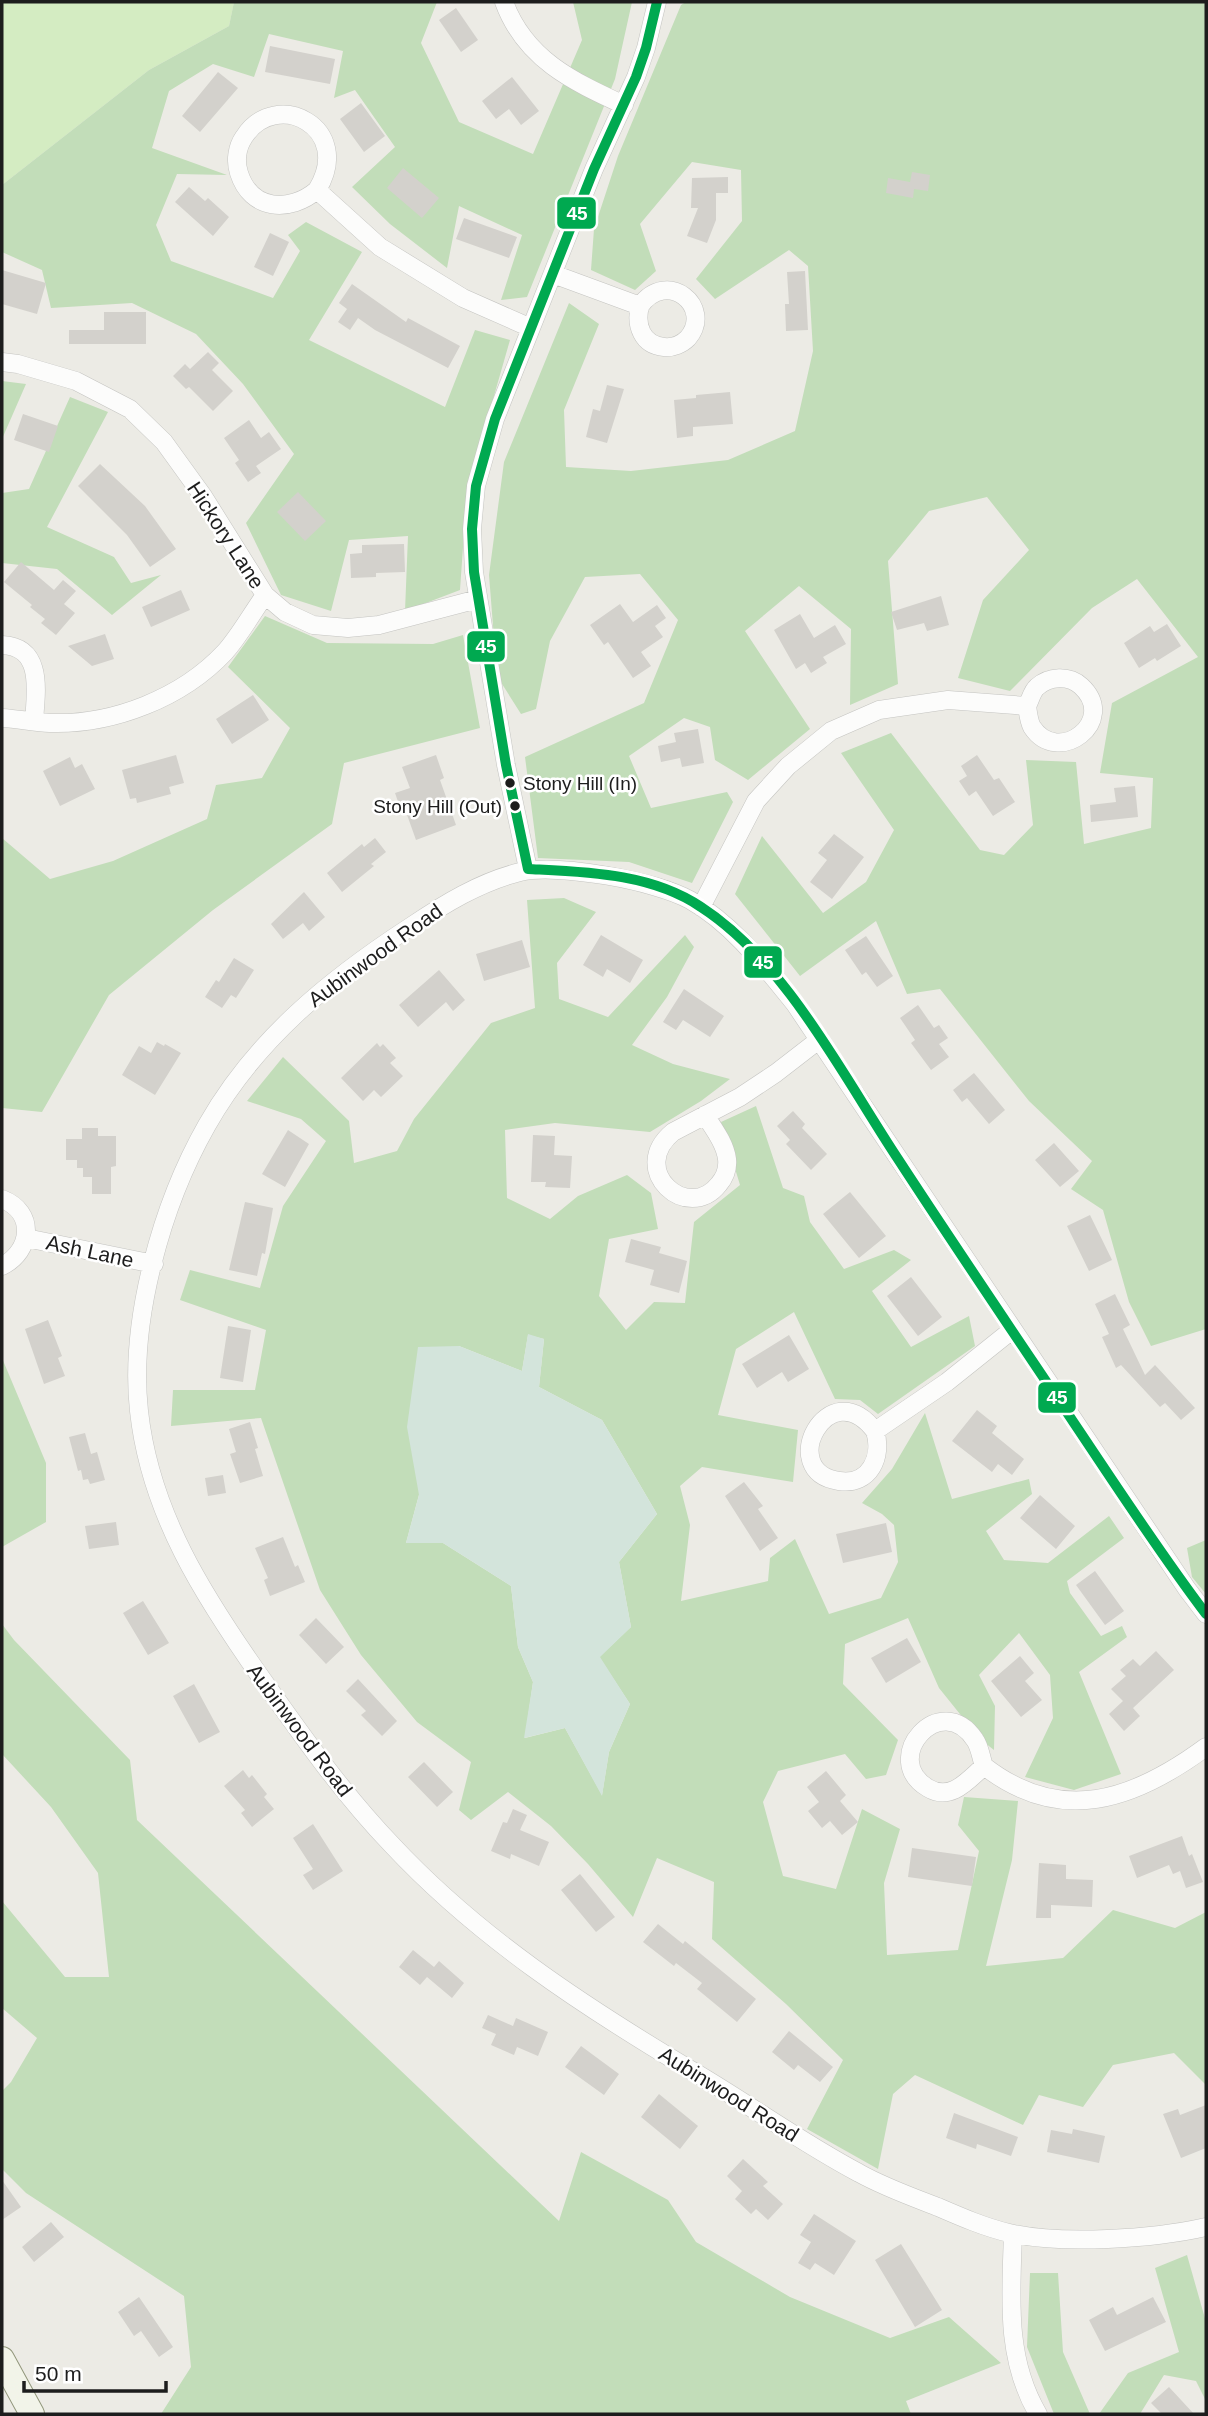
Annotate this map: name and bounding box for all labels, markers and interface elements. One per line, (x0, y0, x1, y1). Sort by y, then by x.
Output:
line badge: 45 (556, 196, 597, 230)
text: 45 (566, 203, 588, 224)
street label: Hickory Lane (183, 477, 269, 593)
line badge: 45 (466, 630, 506, 663)
text: 45 (475, 636, 497, 657)
place label: Stony Hill (In) (523, 773, 637, 794)
marker: Stony Hill (In) (503, 776, 517, 790)
place label: Stony Hill (Out) (373, 796, 502, 817)
marker: Stony Hill (Out) (508, 799, 522, 813)
street label: Aubinwood Road (304, 899, 446, 1011)
line badge: 45 (743, 945, 783, 979)
text: 45 (752, 952, 774, 973)
street label: Ash Lane (44, 1231, 136, 1271)
line badge: 45 (1037, 1381, 1077, 1414)
text: 45 (1046, 1387, 1068, 1408)
street label: Aubinwood Road (243, 1659, 357, 1801)
street label: Aubinwood Road (655, 2042, 803, 2146)
scale bar (24, 2350, 166, 2394)
text: 50 m (35, 2362, 82, 2385)

